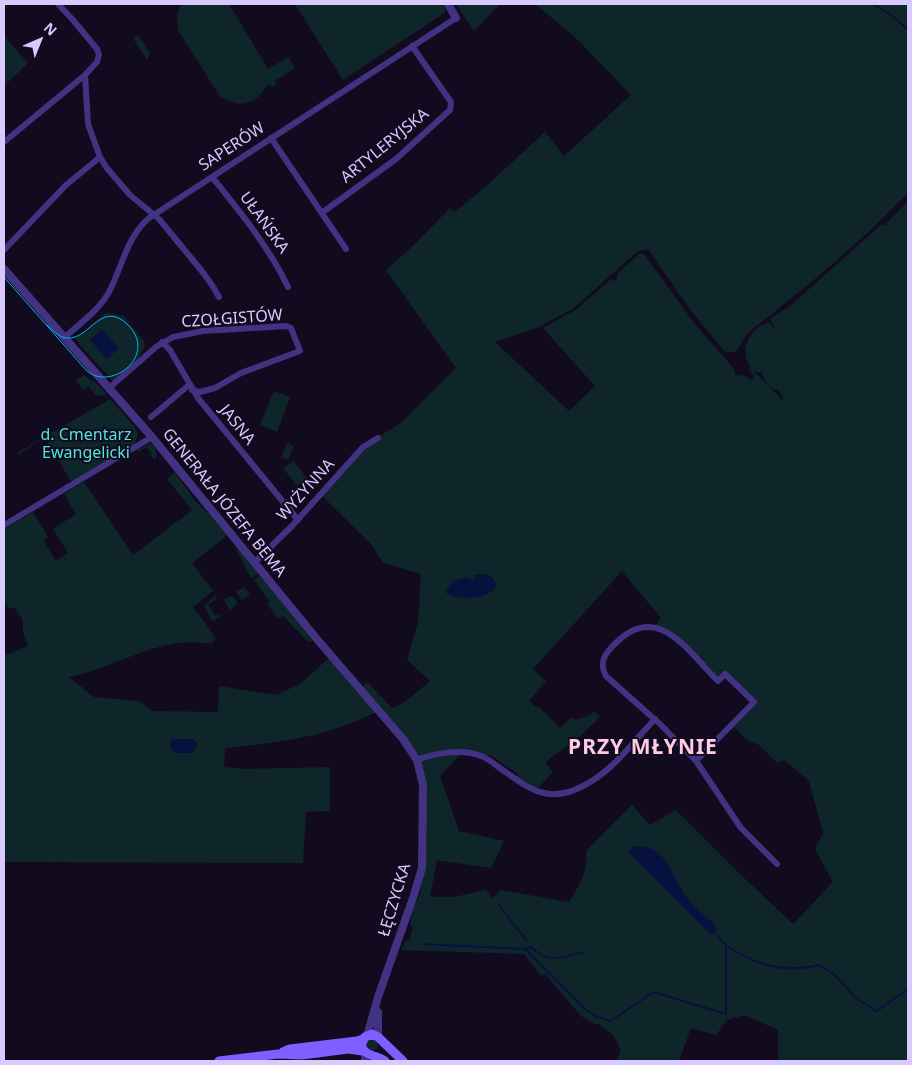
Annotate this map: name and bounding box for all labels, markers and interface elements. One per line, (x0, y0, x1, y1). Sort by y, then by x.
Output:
north arrow (15, 15, 65, 65)
text: N (40, 18, 61, 40)
street label: ARTYLERYJSKA (337, 105, 433, 187)
street label: SAPERÓW (195, 119, 269, 175)
street label: UŁAŃSKA (235, 188, 293, 258)
street label: CZOŁGISTÓW (181, 306, 283, 332)
street label: JASNA (215, 401, 259, 449)
park label: d. Cmentarz Ewangelicki (40, 425, 132, 463)
street label: GENERAŁA JÓZEFA BEMA (158, 425, 290, 581)
street label: WYŻYNNA (273, 455, 339, 525)
district label: PRZY MŁYNIE (567, 735, 719, 761)
street label: ŁĘCZYCKA (375, 861, 415, 939)

